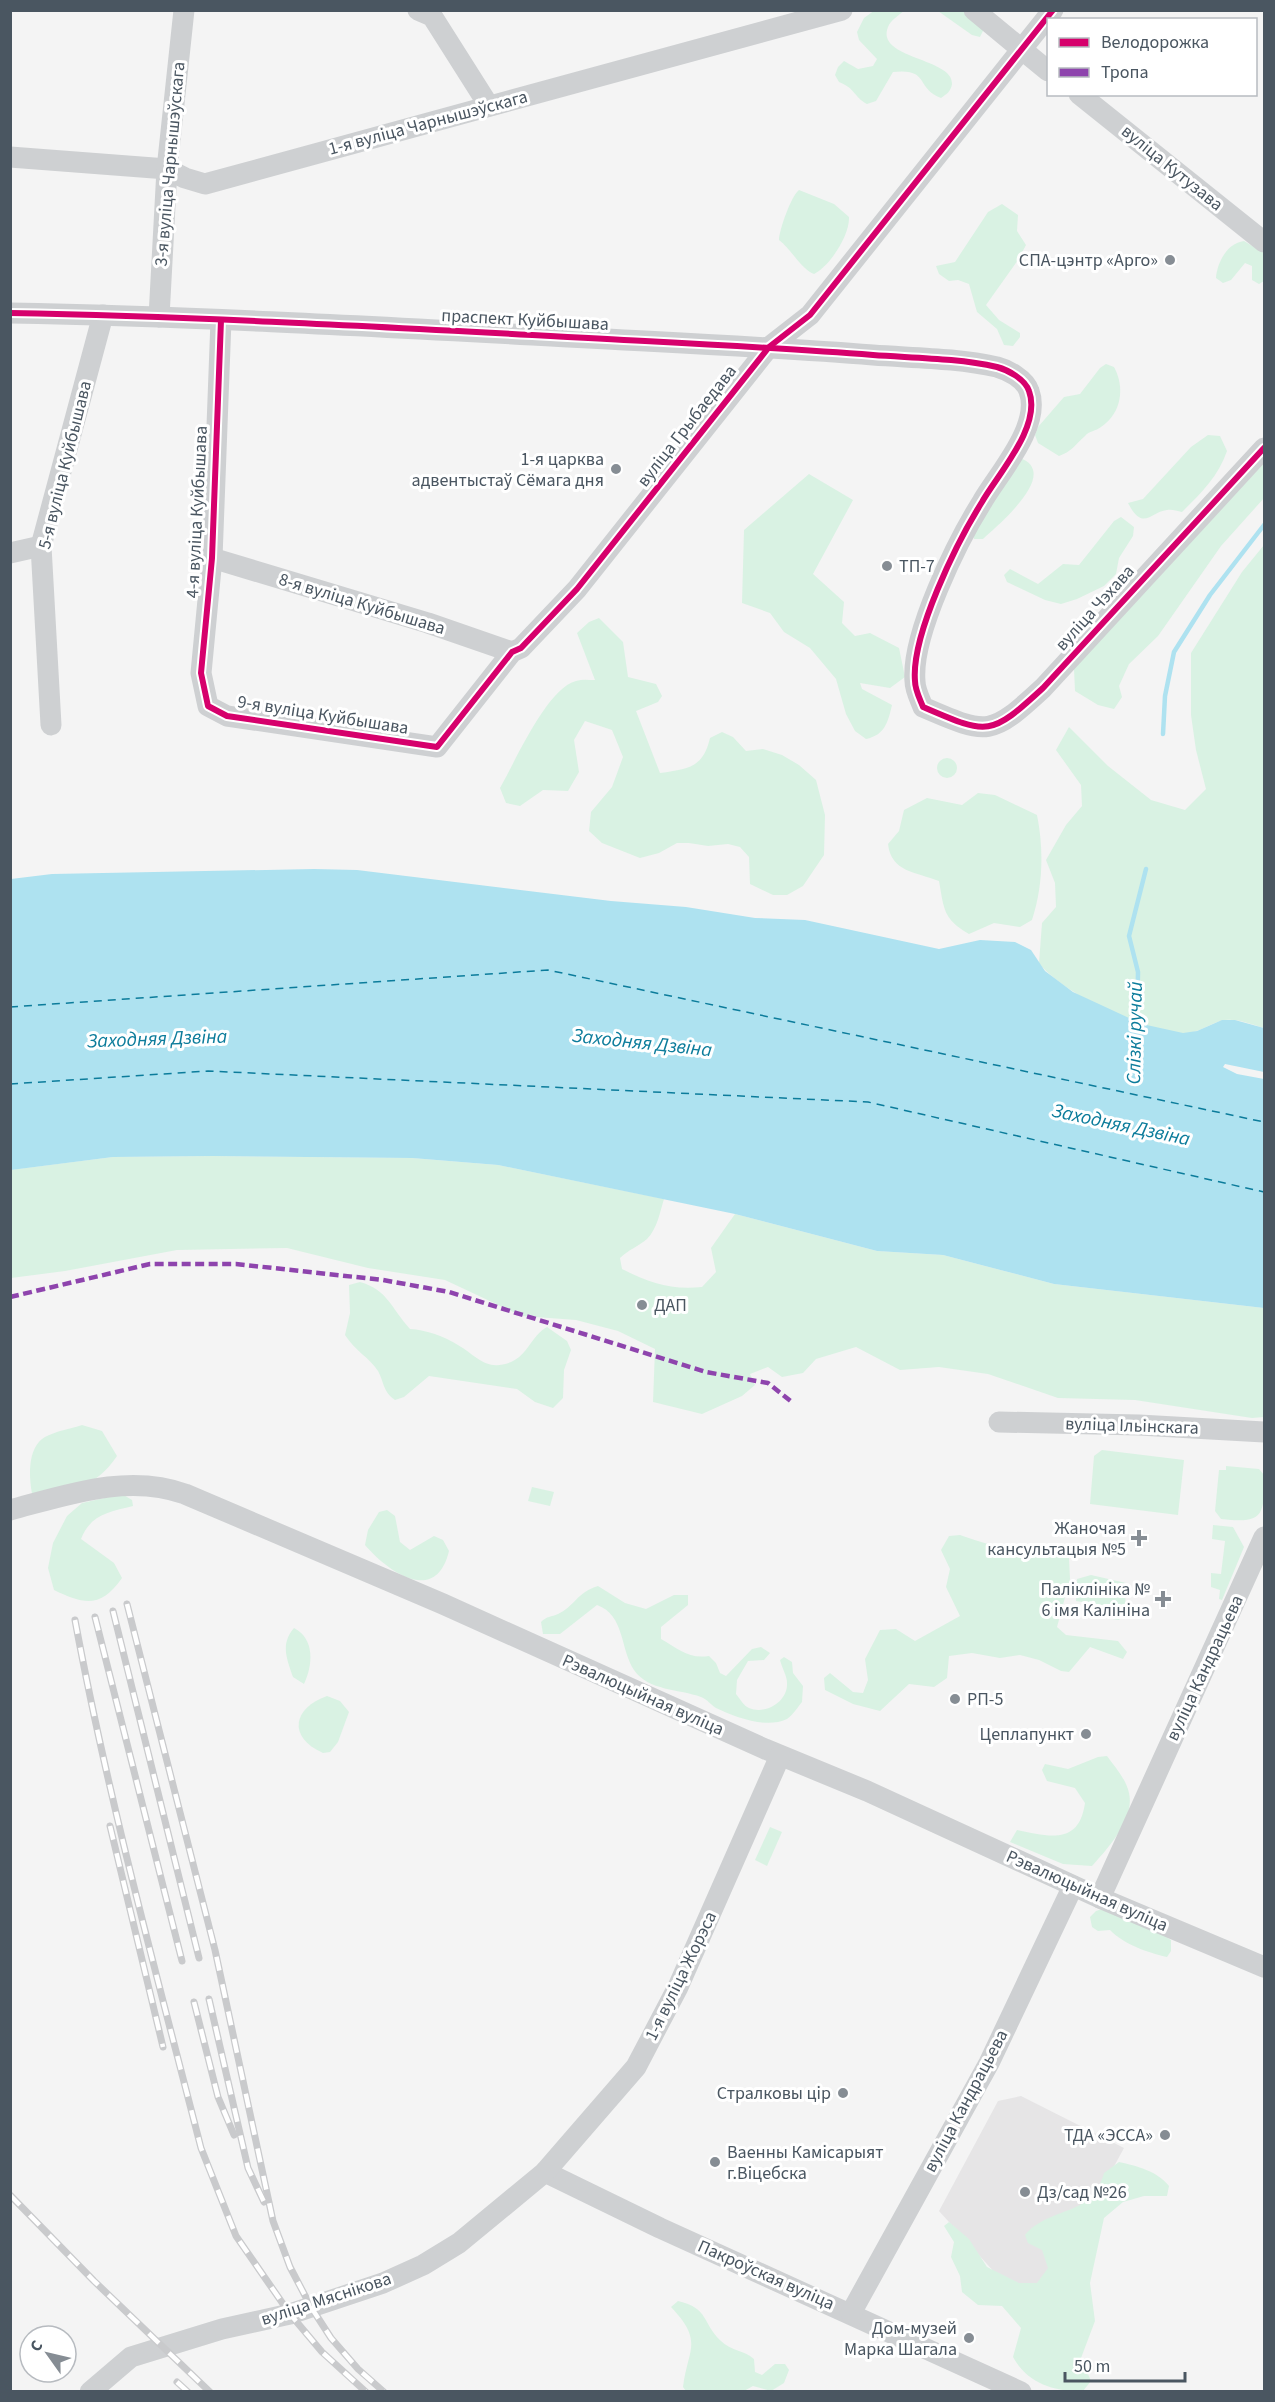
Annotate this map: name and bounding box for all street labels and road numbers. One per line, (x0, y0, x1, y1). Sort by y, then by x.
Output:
street label: 3-я вуліца Чарнышэўскага (149, 61, 191, 267)
street label: 1-я вуліца Чарнышэўскага (326, 84, 530, 162)
street label: вуліца Кутузава (1116, 119, 1228, 217)
street label: праспект Куйбышава (441, 303, 609, 337)
street label: вуліца Грыбаедава (631, 360, 743, 492)
street label: 5-я вуліца Куйбышава (32, 378, 98, 552)
street label: 4-я вуліца Куйбышава (180, 425, 214, 599)
street label: вуліца Чэхава (1050, 560, 1140, 656)
street label: 8-я вуліца Куйбышава (276, 567, 448, 641)
street label: 9-я вуліца Куйбышава (236, 689, 410, 741)
street label: вуліца Ільінскага (1065, 1411, 1199, 1441)
street label: вуліца Кандрацьева (1160, 1591, 1250, 1745)
street label: Рэвалюцыйная вуліца (558, 1648, 728, 1742)
street label: Рэвалюцыйная вуліца (1002, 1844, 1172, 1938)
street label: 1-я вуліца Жорэса (639, 1907, 723, 2045)
street label: вуліца Кандрацьева (918, 2025, 1014, 2177)
street label: Пакроўская вуліца (694, 2234, 838, 2316)
street label: вуліца Мяснікова (258, 2266, 394, 2332)

